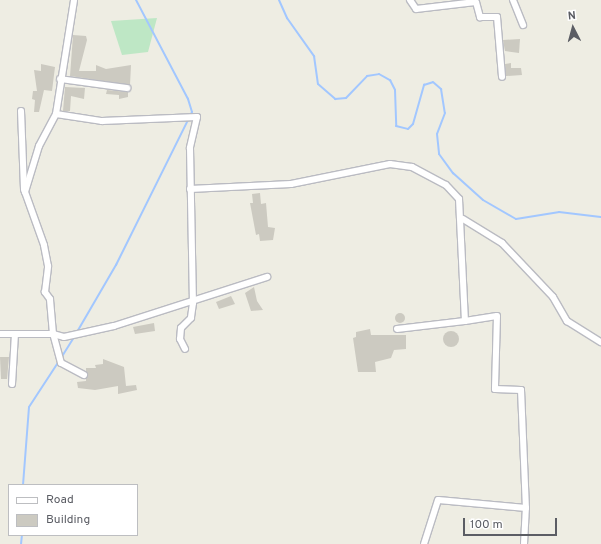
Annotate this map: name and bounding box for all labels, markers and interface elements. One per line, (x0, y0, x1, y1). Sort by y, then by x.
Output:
north arrow (553, 8, 593, 48)
text: N (567, 9, 576, 23)
legend (8, 484, 138, 536)
text: Road (46, 492, 74, 508)
scale bar (465, 510, 559, 536)
text: Building (46, 512, 90, 528)
text: 100 m (470, 517, 503, 533)

